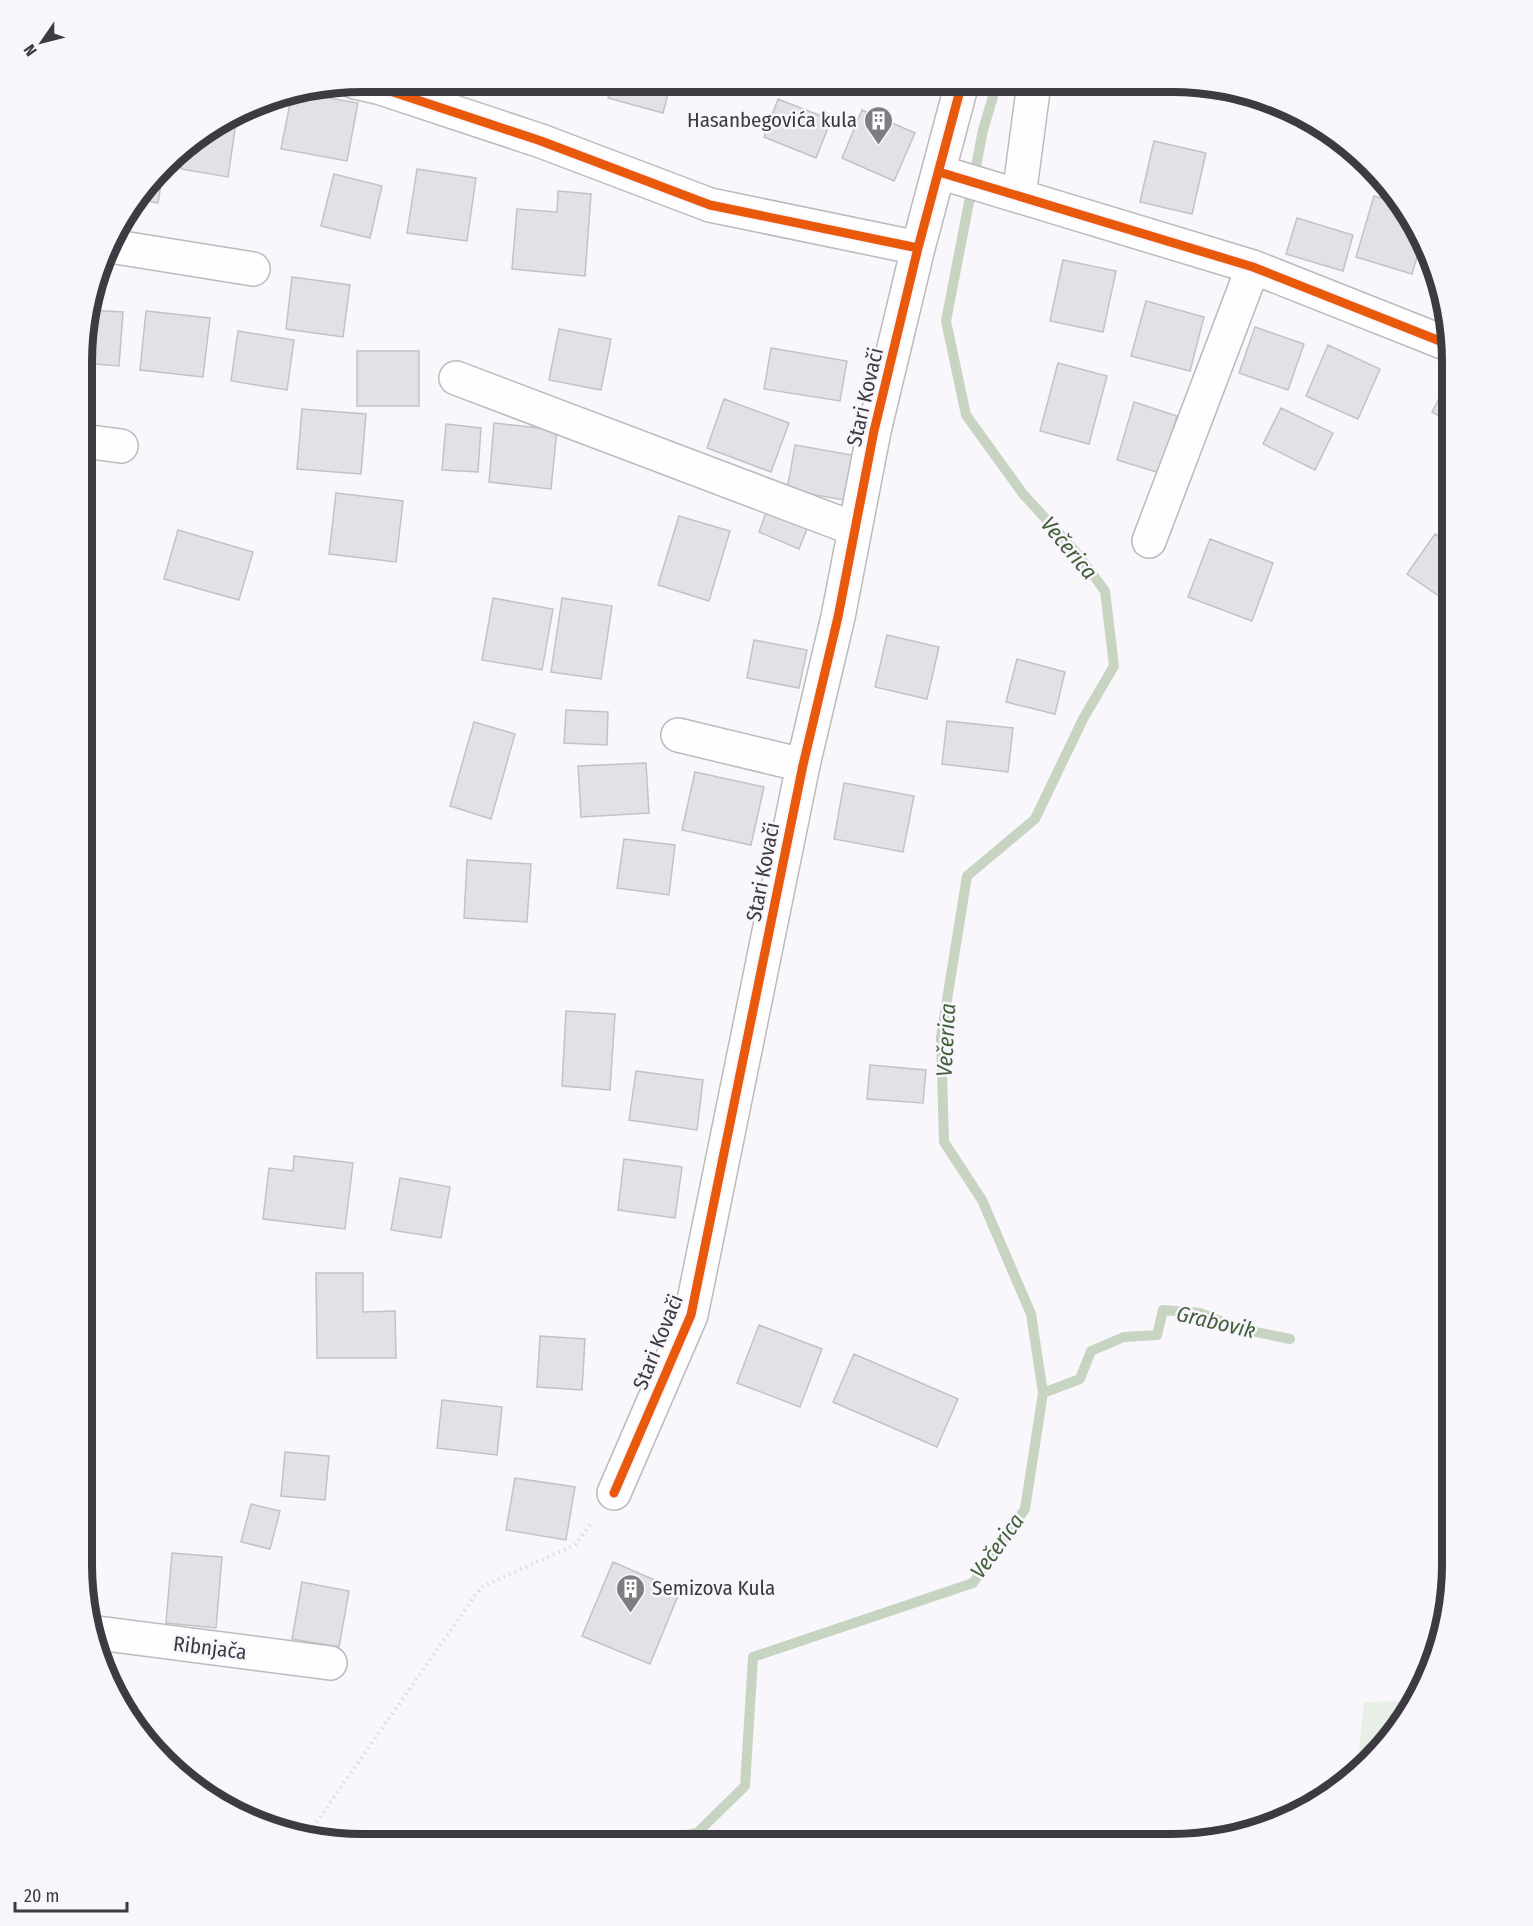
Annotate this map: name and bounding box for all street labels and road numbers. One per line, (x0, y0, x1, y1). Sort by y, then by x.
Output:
street label: Stari Kovači (841, 345, 889, 449)
street label: Stari Kovači (741, 820, 785, 924)
street label: Stari Kovači (627, 1291, 689, 1393)
street label: Ribnjača (172, 1631, 248, 1665)

